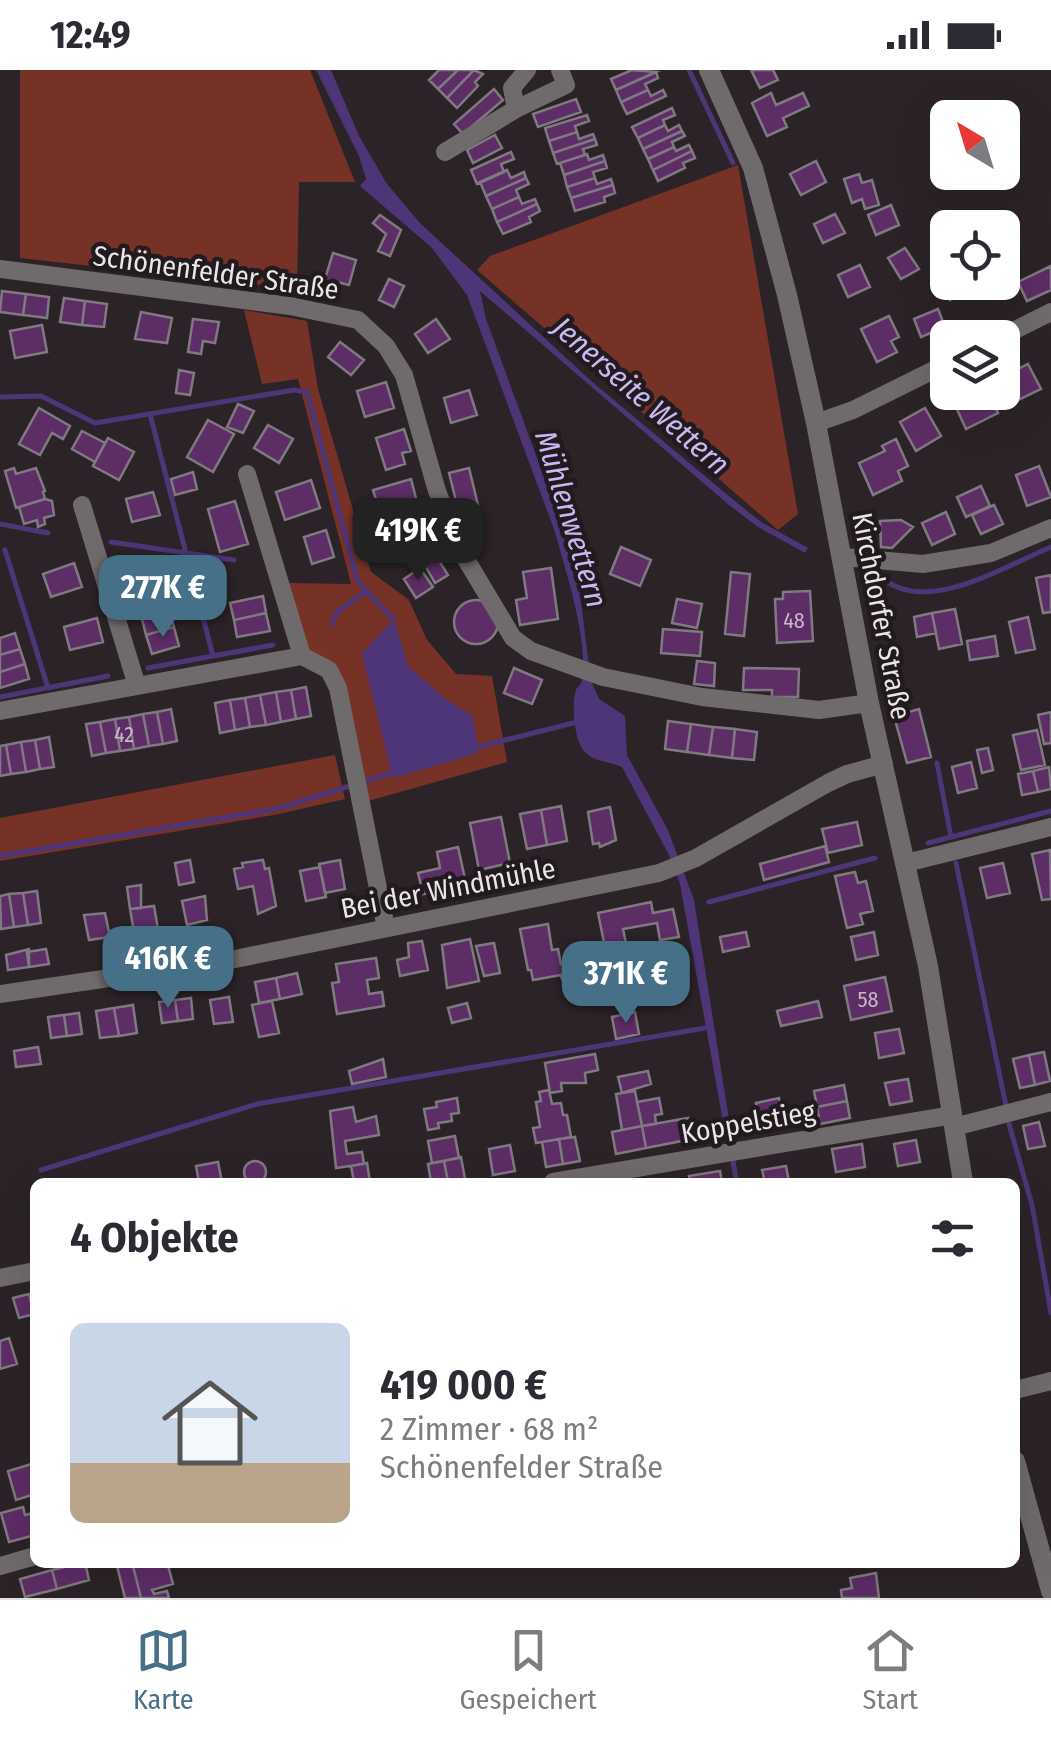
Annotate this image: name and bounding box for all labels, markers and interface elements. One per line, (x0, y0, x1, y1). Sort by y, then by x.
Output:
text: 12:49 (50, 12, 131, 58)
north arrow (930, 100, 1020, 190)
map controls (930, 100, 1020, 410)
button: locate (930, 210, 1020, 300)
street label: Schönenfelder Straße (91, 239, 341, 306)
water label: Jenerseite Wettern (544, 308, 737, 483)
button: layers (930, 320, 1020, 410)
water label: Mühlenwettern (527, 426, 615, 612)
pin: 419K € (337, 498, 499, 583)
street label: Kirchdorfer Straße (845, 510, 918, 722)
text: 419K € (375, 511, 461, 549)
pin: 277K € (82, 555, 244, 640)
text: 277K € (121, 568, 205, 606)
house number: 48 (783, 607, 805, 634)
house number: 42 (114, 721, 134, 748)
street label: Bei der Windmühle (338, 852, 558, 925)
pin: 416K € (87, 926, 249, 1011)
text: 416K € (125, 939, 211, 977)
pin: 371K € (545, 941, 707, 1026)
text: 371K € (584, 954, 668, 992)
house number: 58 (857, 986, 879, 1013)
street label: Koppelstieg (679, 1094, 818, 1150)
icon: filters (925, 1211, 980, 1266)
text: 4 Objekte (70, 1213, 238, 1263)
text: 419 000 € (380, 1360, 547, 1410)
icon: home (150, 1363, 270, 1483)
text: 2 Zimmer · 68 m² (380, 1410, 598, 1448)
text: Schönenfelder Straße (380, 1448, 663, 1486)
tab: Karte (133, 1623, 194, 1716)
tab: Gespeichert (460, 1623, 597, 1716)
tab: Start (863, 1623, 918, 1716)

